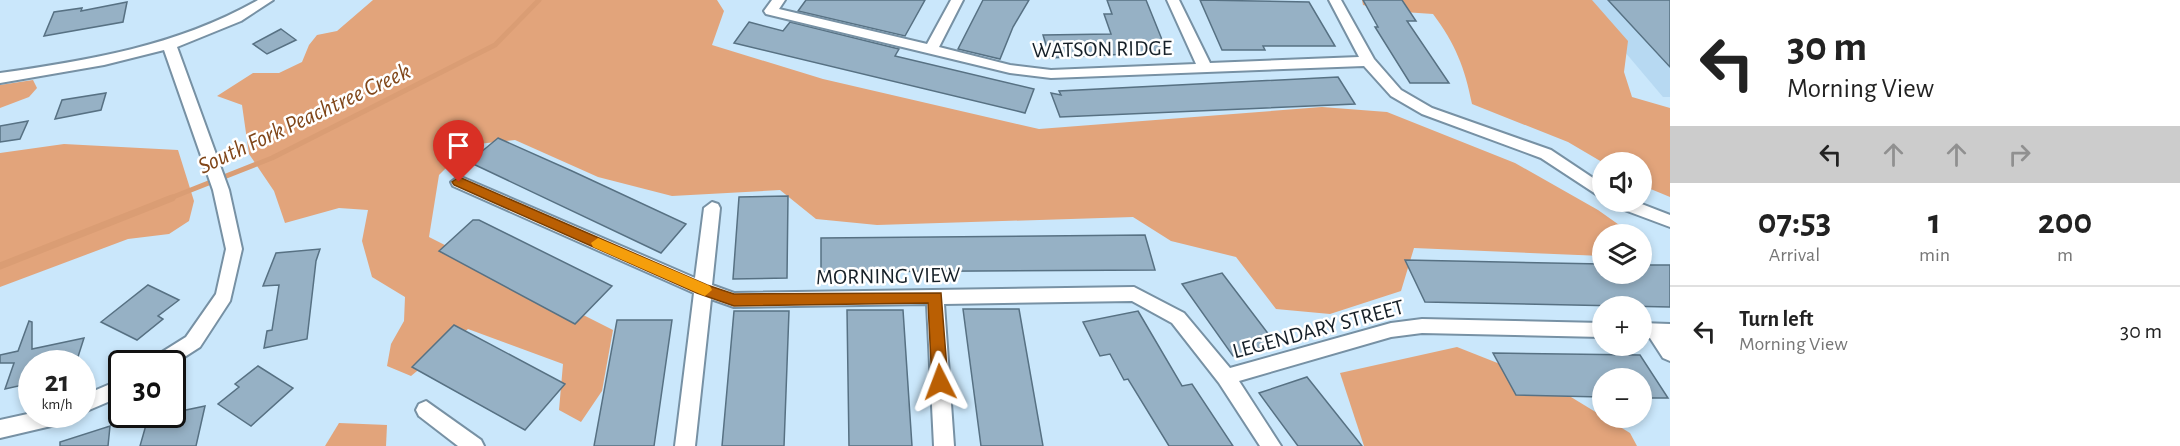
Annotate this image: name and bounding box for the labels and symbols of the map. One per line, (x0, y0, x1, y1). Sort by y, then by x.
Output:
street label: WATSON RIDGE (1032, 37, 1173, 61)
water label: South Fork Peachtree Creek (194, 59, 414, 179)
pin (433, 120, 484, 182)
street label: MORNING VIEW (816, 264, 961, 288)
street label: LEGENDARY STREET (1230, 295, 1407, 362)
speed limit sign: 30 (108, 350, 186, 428)
position arrow (908, 350, 972, 414)

